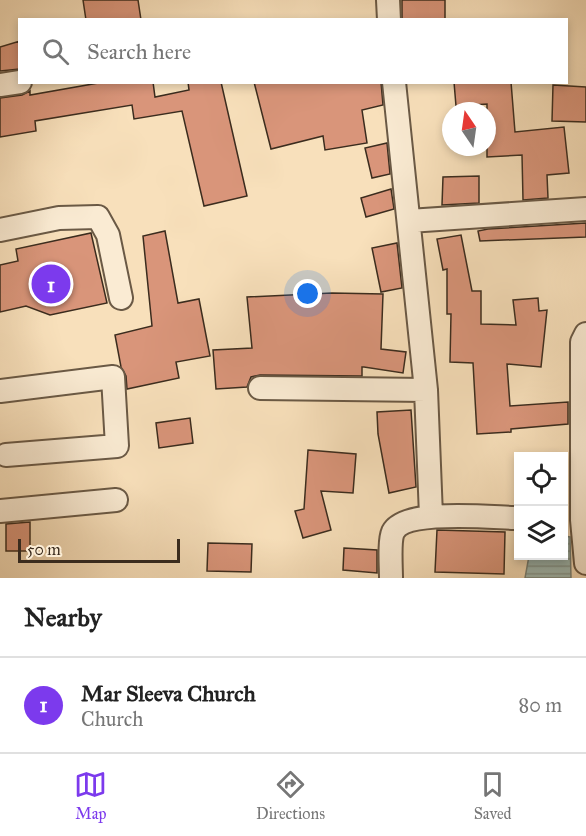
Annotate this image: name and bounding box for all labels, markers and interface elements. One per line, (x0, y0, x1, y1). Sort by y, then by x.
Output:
search box (18, 18, 568, 84)
icon: search (39, 35, 72, 68)
text: Search here (87, 38, 191, 65)
north arrow (442, 102, 496, 156)
pin: 1 (32, 262, 70, 306)
your location (293, 279, 322, 308)
map controls (514, 452, 568, 560)
button: locate (514, 452, 568, 506)
button: layers (514, 506, 568, 560)
scale bar (18, 536, 180, 564)
text: 50 m (27, 540, 61, 559)
text: Nearby (24, 601, 102, 633)
text: Mar Sleeva Church (81, 680, 256, 707)
text: 1 (40, 693, 47, 717)
text: 80 m (519, 693, 562, 717)
text: Church (81, 707, 143, 731)
tab: Map (74, 768, 107, 823)
tab: Directions (256, 768, 325, 823)
tab: Saved (474, 768, 512, 823)

